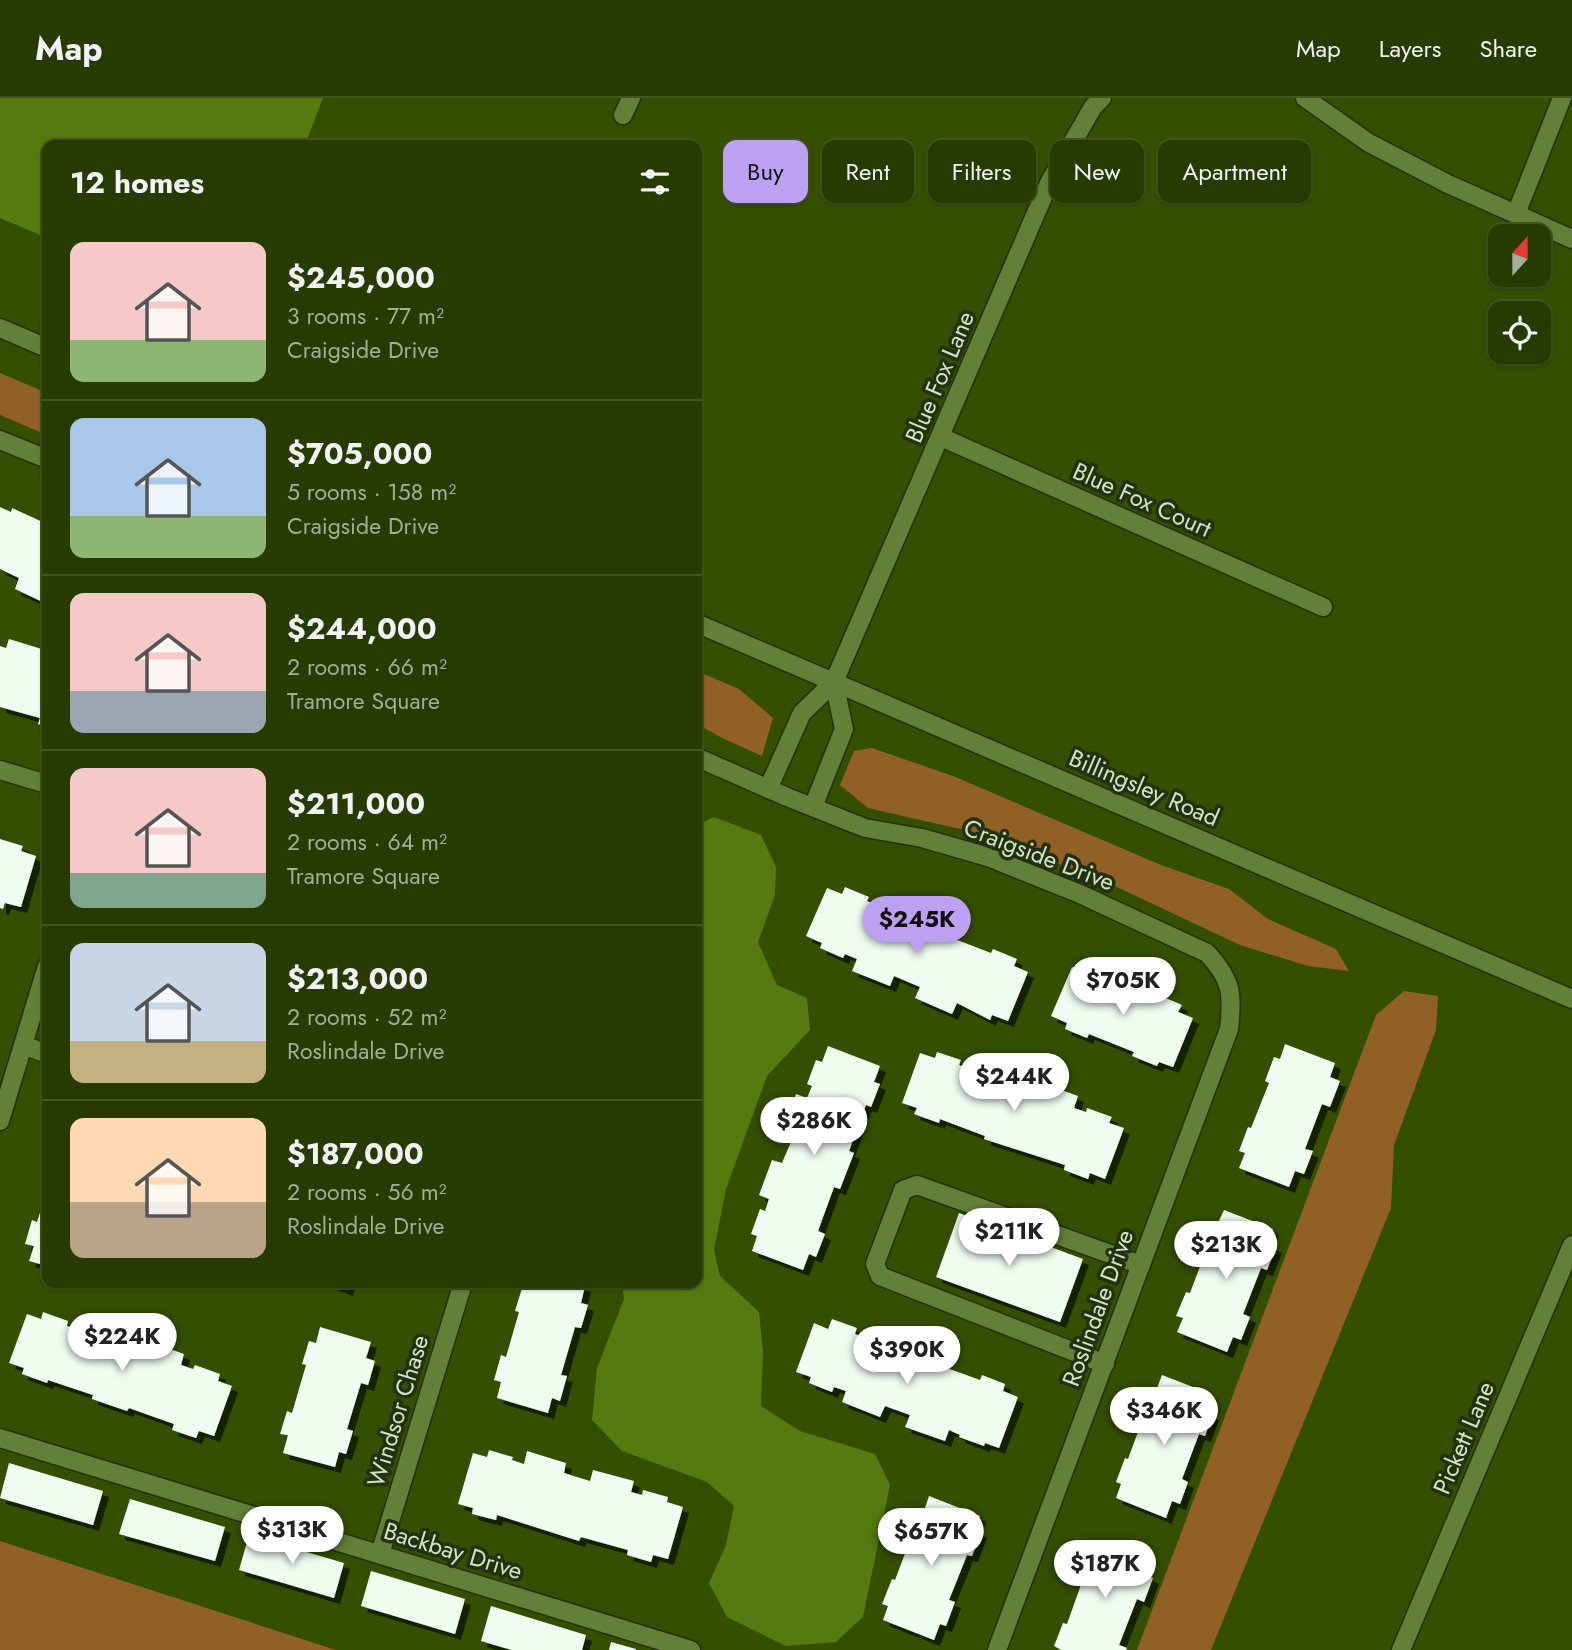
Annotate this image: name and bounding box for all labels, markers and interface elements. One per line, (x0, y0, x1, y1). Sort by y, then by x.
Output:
text: Map (35, 25, 103, 72)
text: Map (1296, 31, 1341, 66)
text: Layers (1379, 31, 1441, 66)
text: Share (1479, 31, 1537, 66)
chip: Buy (723, 140, 808, 203)
chip: Rent (822, 140, 914, 203)
chip: Filters (928, 140, 1036, 203)
chip: New (1050, 140, 1144, 203)
chip: Apartment (1158, 140, 1311, 203)
text: 12 homes (70, 161, 204, 204)
icon: filters (636, 163, 674, 201)
north arrow (1488, 224, 1550, 287)
map controls (1488, 224, 1551, 364)
text: $245,000 (287, 256, 435, 299)
icon: home (126, 270, 210, 354)
text: 3 rooms · 77 m² (287, 299, 444, 333)
button: locate (1488, 301, 1551, 364)
street label: Blue Fox Lane (896, 306, 983, 448)
text: Craigside Drive (287, 333, 439, 367)
text: $705,000 (287, 432, 432, 475)
icon: home (126, 446, 210, 530)
street label: Blue Fox Court (1067, 453, 1217, 546)
text: 5 rooms · 158 m² (287, 475, 456, 509)
text: Craigside Drive (287, 509, 439, 543)
text: $244,000 (287, 607, 437, 650)
icon: home (126, 621, 210, 705)
text: 2 rooms · 66 m² (287, 650, 447, 684)
text: Tramore Square (287, 684, 440, 718)
street label: Billingsley Road (1064, 740, 1225, 835)
text: $211,000 (287, 782, 425, 825)
icon: home (126, 796, 210, 880)
street label: Craigside Drive (959, 810, 1120, 899)
text: 2 rooms · 64 m² (287, 825, 447, 859)
text: Tramore Square (287, 859, 440, 893)
pin: $245K (868, 896, 966, 956)
text: $245K (879, 902, 955, 936)
text: $213,000 (287, 957, 428, 1000)
pin: $705K (1074, 958, 1172, 1017)
text: $705K (1086, 963, 1160, 997)
icon: home (126, 971, 210, 1055)
text: 2 rooms · 52 m² (287, 1000, 446, 1034)
text: Roslindale Drive (287, 1034, 444, 1068)
pin: $244K (965, 1054, 1063, 1113)
text: $244K (975, 1059, 1053, 1093)
pin: $286K (765, 1098, 863, 1157)
text: $286K (776, 1103, 852, 1137)
text: $187,000 (287, 1132, 424, 1175)
icon: home (126, 1146, 210, 1230)
text: 2 rooms · 56 m² (287, 1175, 447, 1209)
pin: $211K (960, 1208, 1058, 1268)
text: Roslindale Drive (287, 1209, 444, 1243)
text: $211K (975, 1214, 1043, 1248)
pin: $213K (1177, 1222, 1275, 1281)
street label: Roslindale Drive (1053, 1225, 1142, 1391)
text: $213K (1190, 1227, 1262, 1261)
pin: $224K (73, 1314, 171, 1373)
text: $224K (84, 1319, 160, 1353)
pin: $390K (858, 1326, 956, 1386)
street label: Windsor Chase (358, 1331, 437, 1491)
text: $390K (869, 1332, 945, 1366)
street label: Pickett Lane (1424, 1376, 1503, 1500)
pin: $346K (1115, 1388, 1213, 1447)
text: $346K (1126, 1393, 1202, 1427)
pin: $313K (243, 1506, 341, 1566)
pin: $657K (882, 1508, 980, 1568)
text: $313K (257, 1512, 327, 1546)
street label: Backbay Drive (380, 1513, 527, 1588)
text: $657K (894, 1514, 968, 1548)
pin: $187K (1056, 1540, 1154, 1600)
text: $187K (1070, 1546, 1140, 1580)

